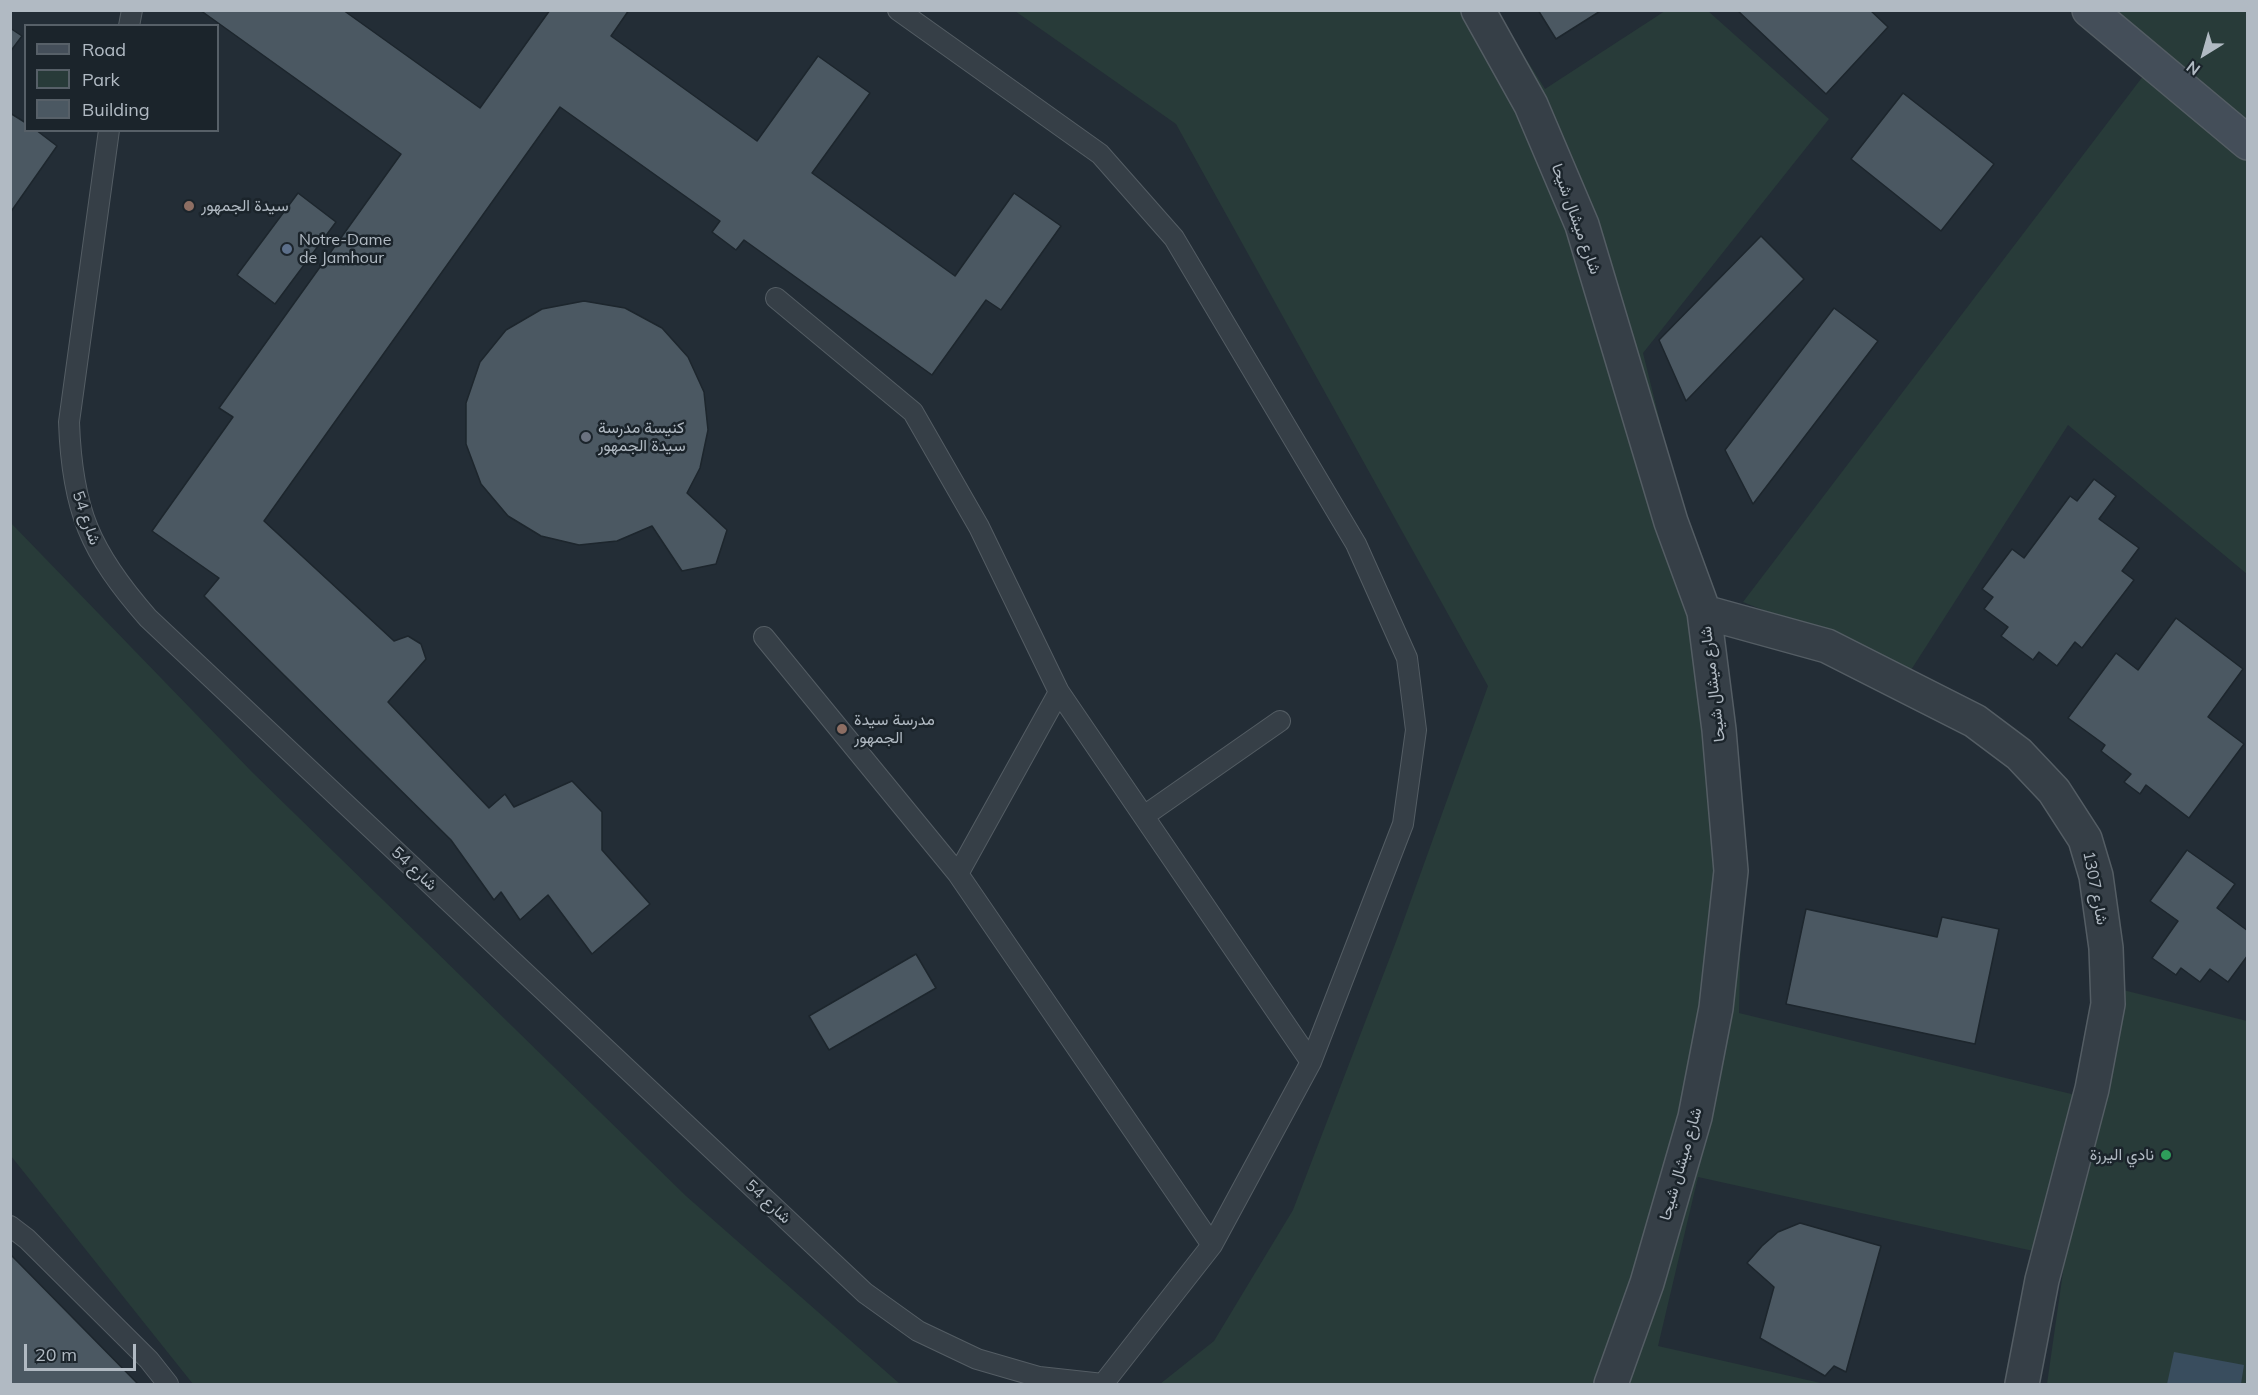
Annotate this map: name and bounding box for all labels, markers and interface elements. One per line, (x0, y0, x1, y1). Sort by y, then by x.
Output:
legend (24, 24, 219, 132)
north arrow (2174, 24, 2234, 84)
text: Road (82, 38, 126, 61)
text: N (2182, 57, 2204, 80)
text: Park (82, 68, 120, 91)
text: Building (82, 98, 150, 121)
street label: شارع ميشال شيحا (1547, 161, 1605, 277)
place label: سيدة الجمهور (201, 196, 289, 216)
marker: سيدة الجمهور (182, 199, 196, 213)
place label: Notre-Dame de Jamhour (299, 230, 391, 268)
marker: Notre-Dame de Jamhour (280, 242, 294, 256)
place label: كنيسة مدرسة سيدة الجمهور (598, 418, 686, 456)
marker: كنيسة مدرسة سيدة الجمهور (579, 430, 593, 444)
street label: شارع 54 (68, 489, 104, 547)
street label: شارع ميشال شيحا (1696, 625, 1730, 743)
place label: مدرسة سيدة الجمهور (854, 710, 935, 748)
marker: مدرسة سيدة الجمهور (835, 722, 849, 736)
street label: شارع 54 (387, 843, 441, 895)
street label: شارع 1307 (2078, 849, 2112, 927)
street label: شارع ميشال شيحا (1656, 1105, 1706, 1223)
place label: نادي اليرزة (2090, 1145, 2154, 1165)
marker: نادي اليرزة (2159, 1148, 2173, 1162)
street label: شارع 54 (741, 1176, 795, 1228)
scale bar (27, 1332, 140, 1370)
text: 20 m (35, 1343, 77, 1366)

